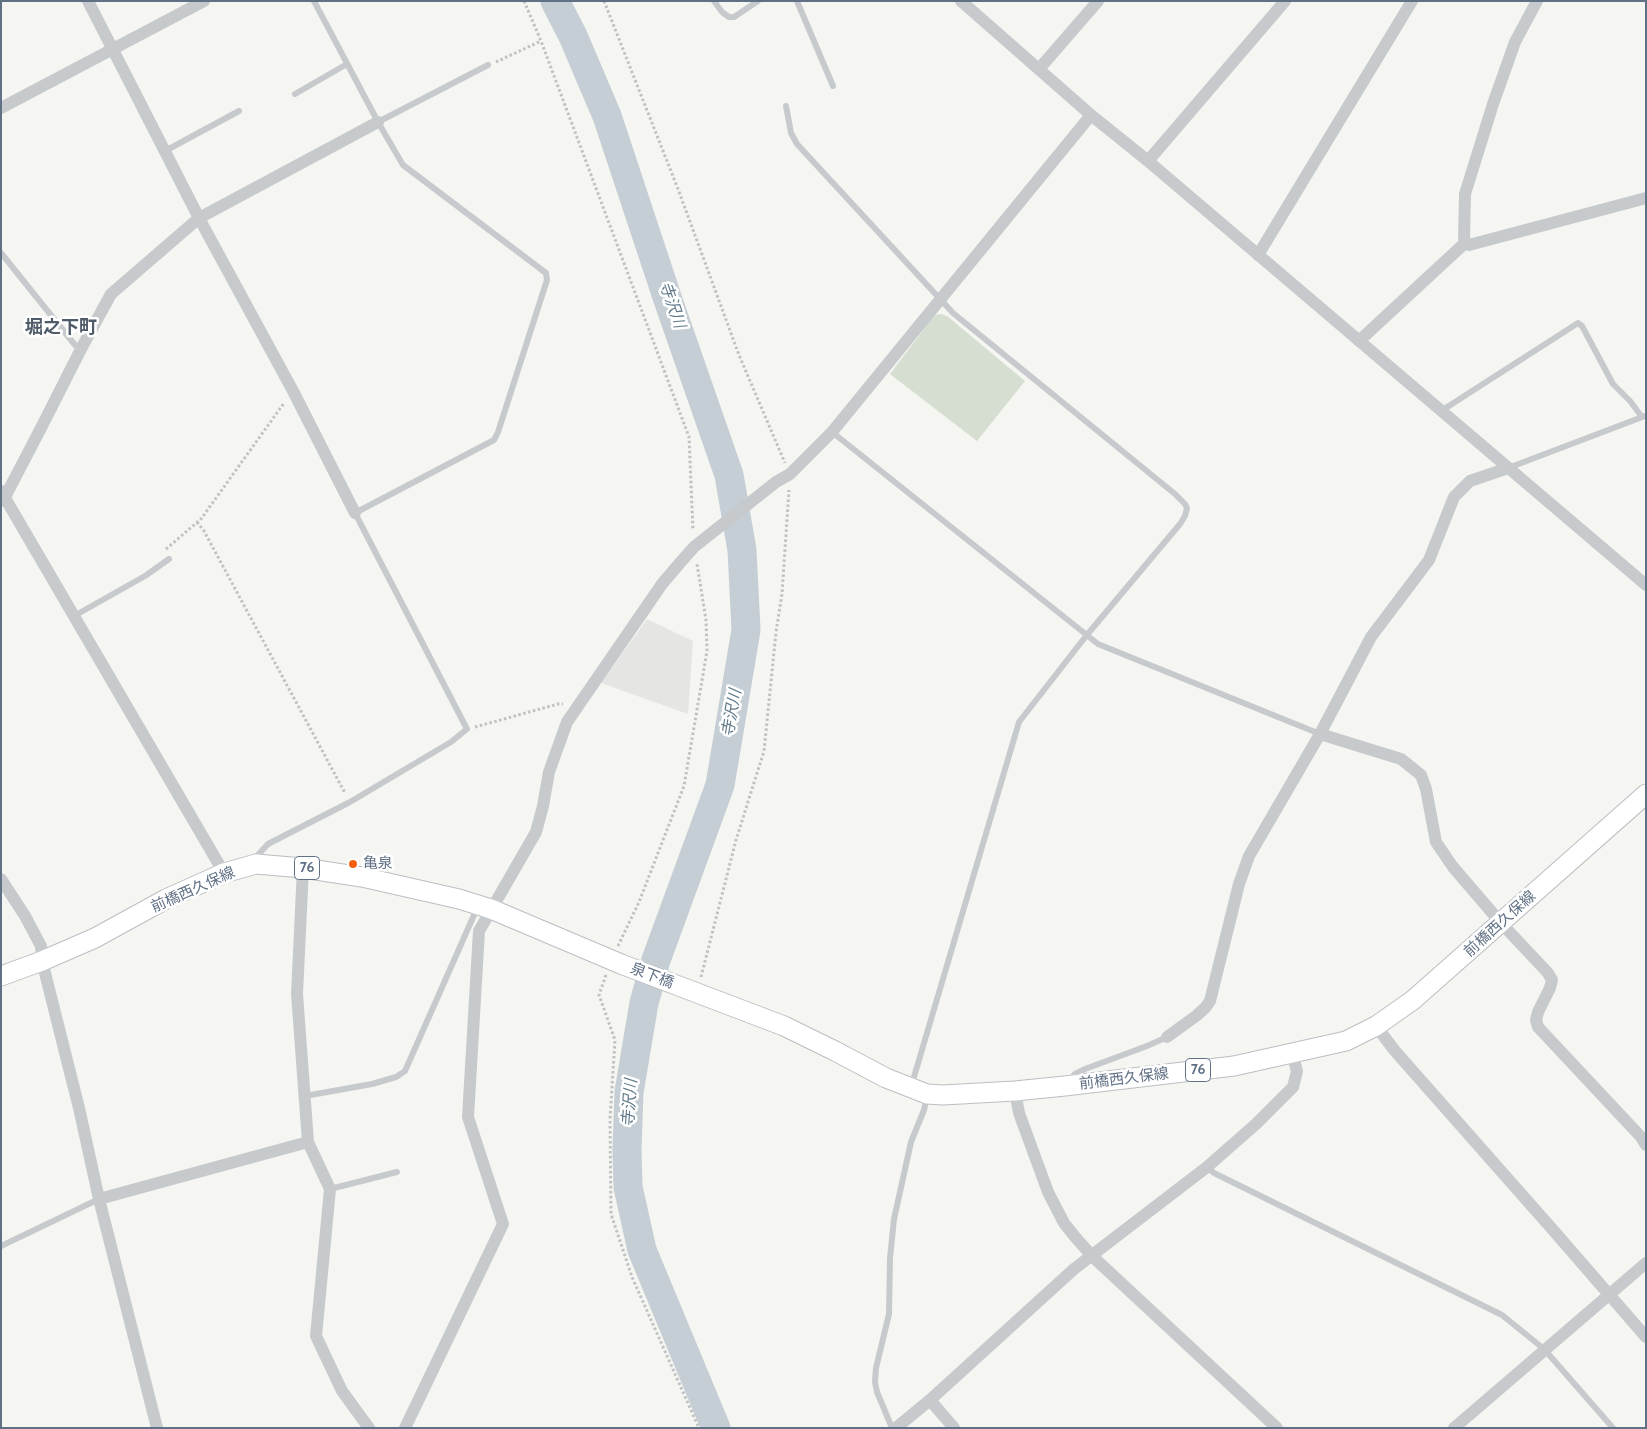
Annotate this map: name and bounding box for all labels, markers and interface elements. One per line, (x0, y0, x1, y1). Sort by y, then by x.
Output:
water label: 寺沢川 (655, 279, 689, 331)
district label: 堀之下町 (25, 317, 97, 339)
water label: 寺沢川 (718, 688, 746, 738)
place label: 亀泉 (363, 855, 393, 873)
road number: 76 (294, 856, 320, 880)
marker: 亀泉 (347, 858, 359, 870)
street label: 前橋西久保線 (148, 863, 238, 917)
street label: 前橋西久保線 (1461, 887, 1539, 961)
street label: 泉下橋 (628, 960, 676, 992)
road number: 76 (1186, 1058, 1210, 1082)
street label: 前橋西久保線 (1078, 1065, 1170, 1093)
water label: 寺沢川 (619, 1078, 641, 1128)

